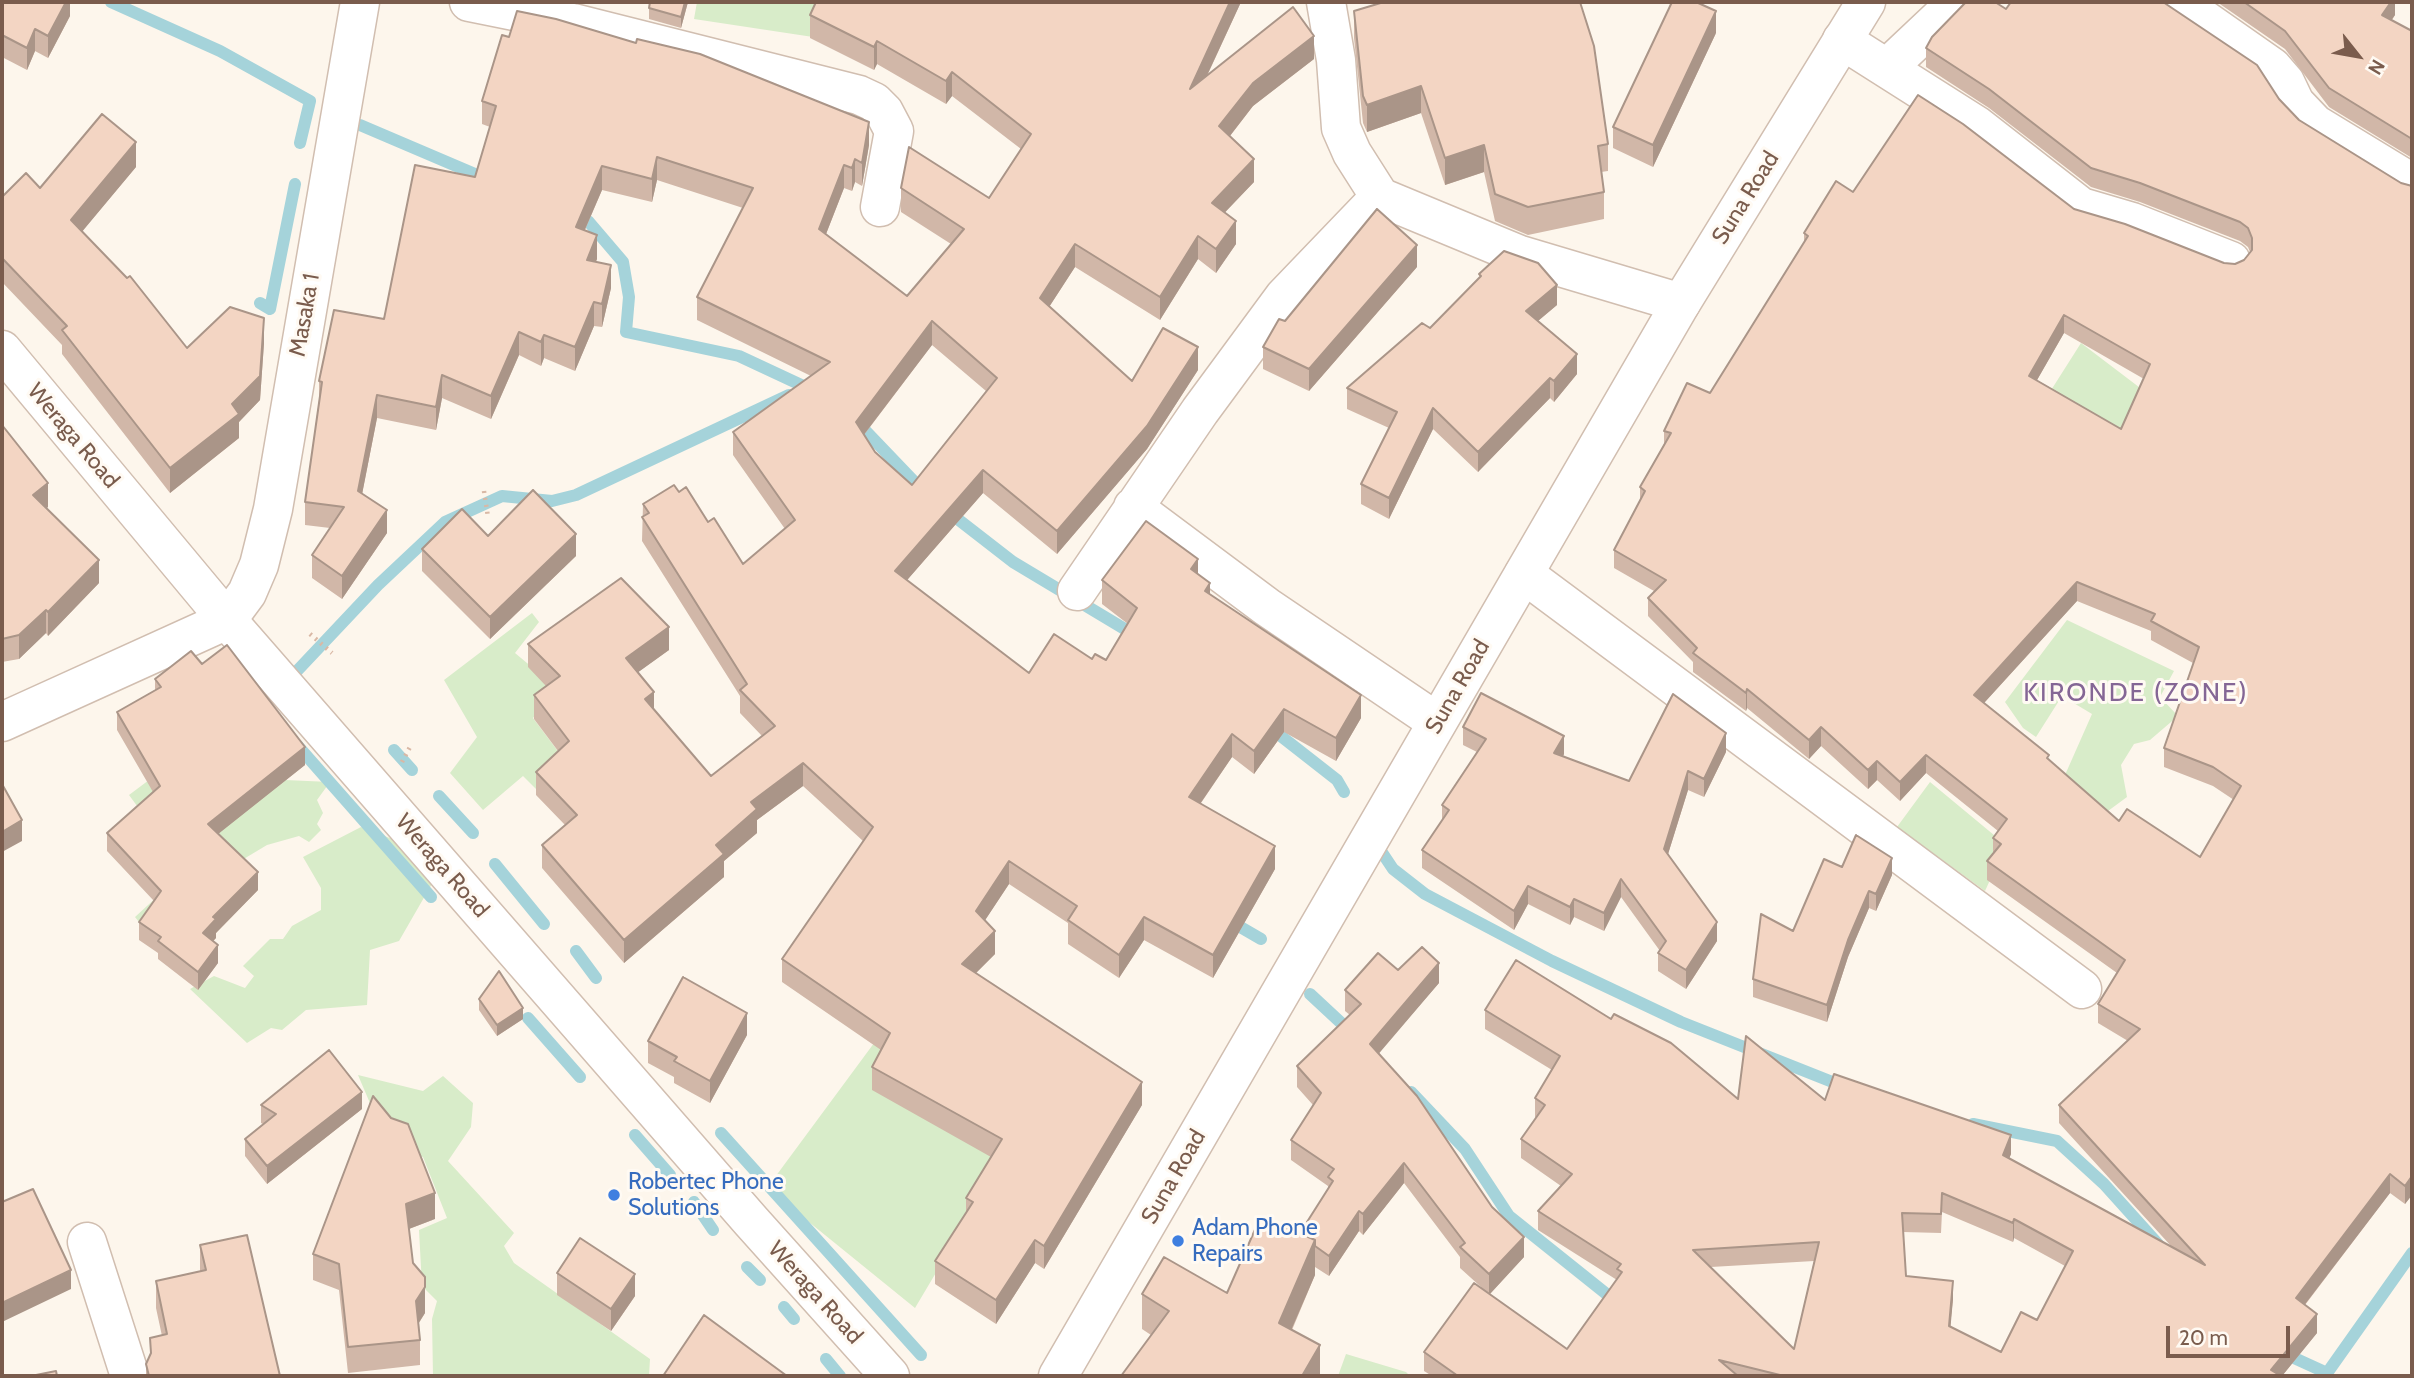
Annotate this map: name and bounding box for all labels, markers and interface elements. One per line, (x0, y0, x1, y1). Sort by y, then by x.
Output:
north arrow (2323, 21, 2393, 91)
text: N (2363, 55, 2390, 79)
street label: Suna Road (1707, 146, 1785, 250)
street label: Masaka 1 (284, 271, 326, 359)
street label: Weraga Road (21, 378, 125, 494)
street label: Suna Road (1420, 635, 1496, 739)
district label: KIRONDE (ZONE) (2025, 677, 2247, 709)
street label: Weraga Road (389, 809, 495, 923)
street label: Suna Road (1136, 1125, 1212, 1229)
place label: Robertec Phone Solutions (628, 1168, 784, 1222)
marker: Robertec Phone Solutions (606, 1187, 622, 1203)
place label: Adam Phone Repairs (1192, 1214, 1318, 1268)
marker: Adam Phone Repairs (1170, 1233, 1186, 1249)
street label: Weraga Road (762, 1236, 868, 1350)
scale bar (2169, 1312, 2293, 1356)
text: 20 m (2179, 1325, 2228, 1350)

